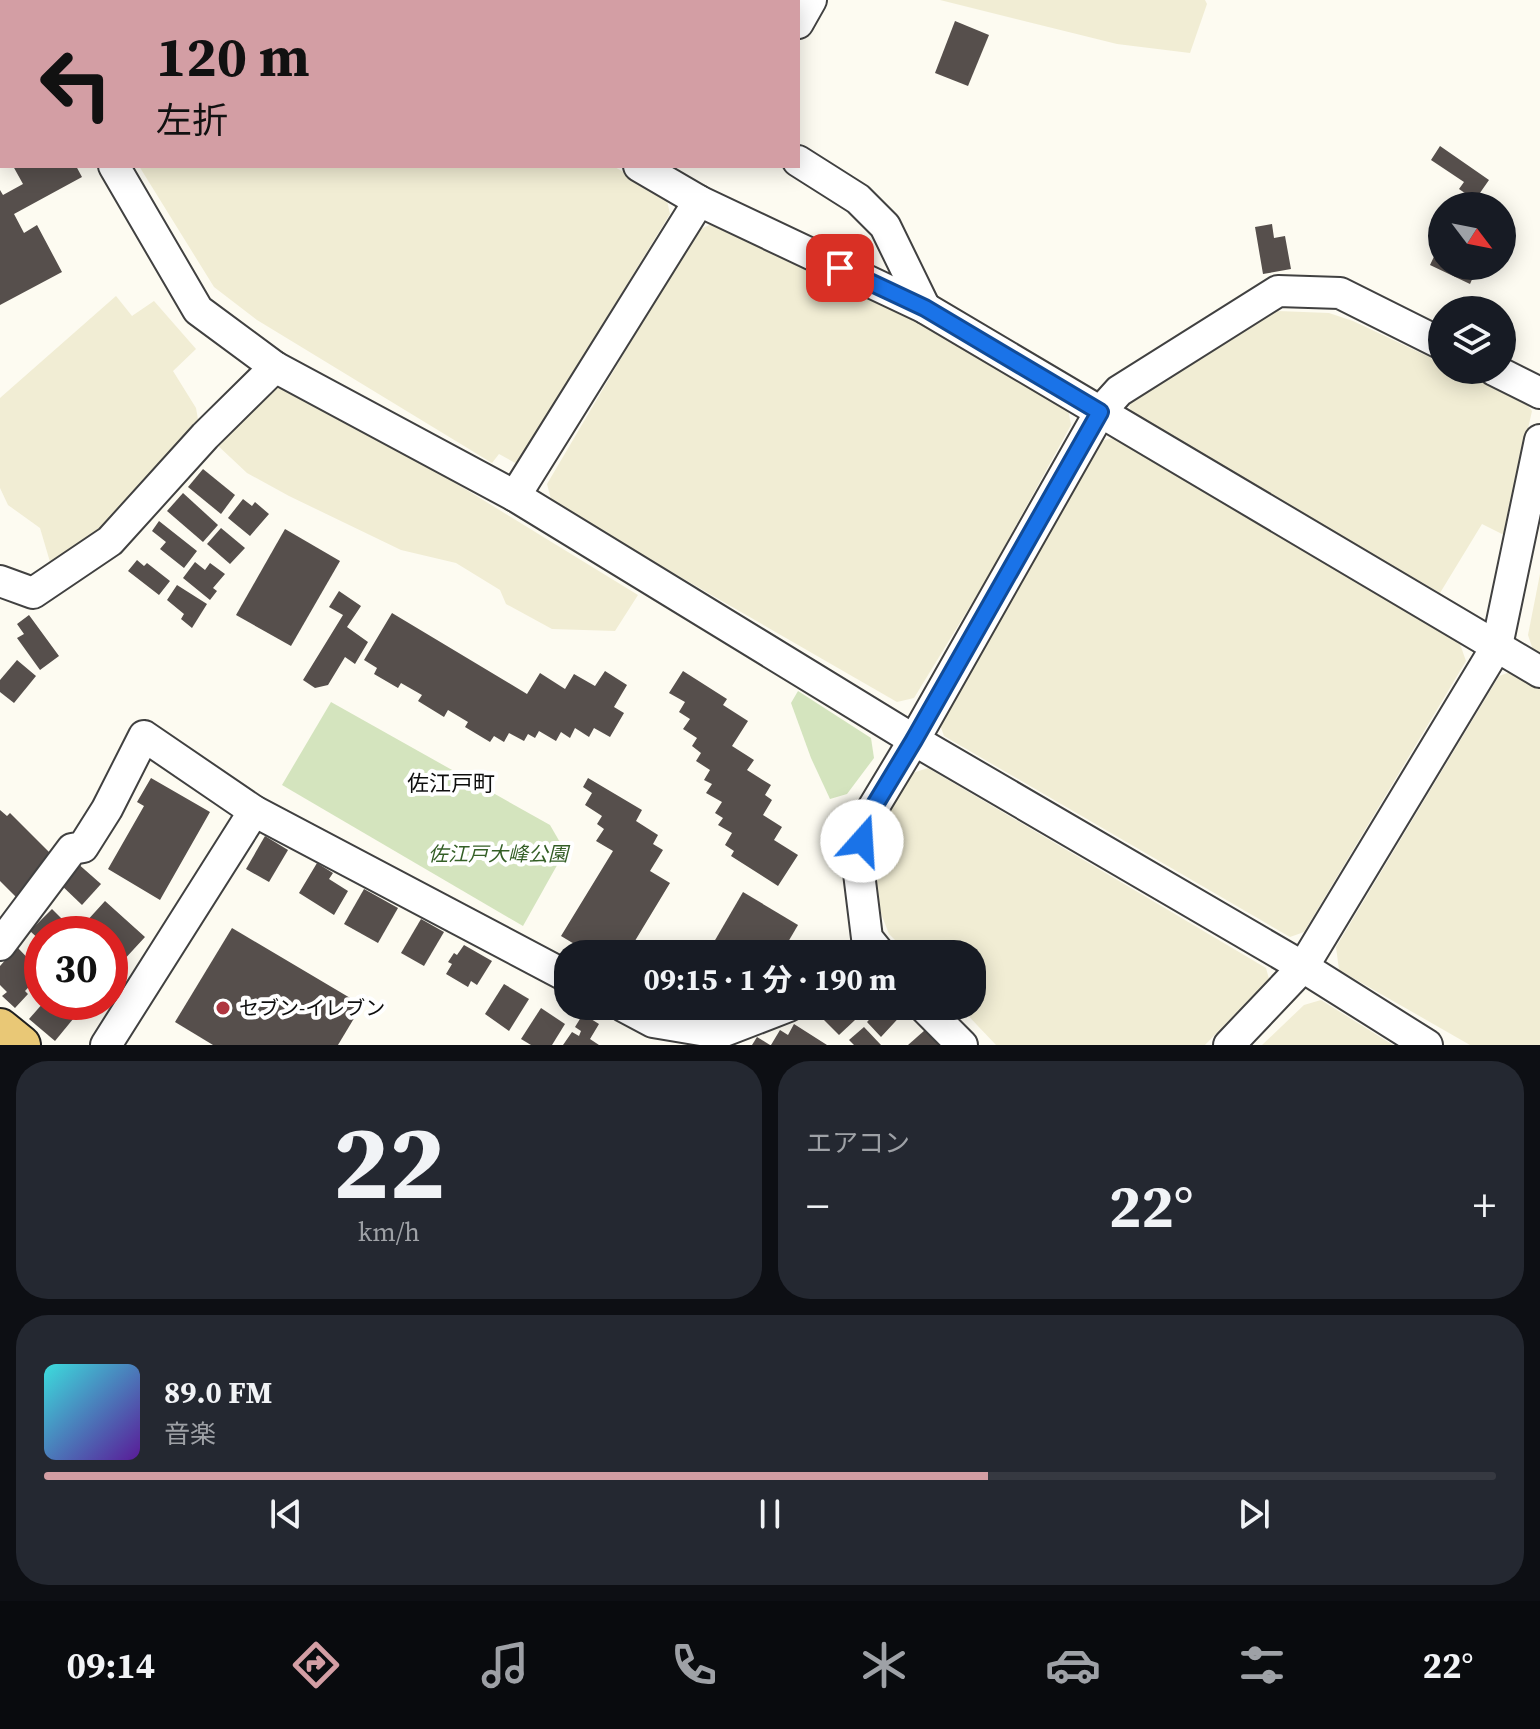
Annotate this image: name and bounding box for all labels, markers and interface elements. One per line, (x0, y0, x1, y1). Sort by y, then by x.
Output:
text: 120 m (156, 18, 310, 95)
icon: left (24, 32, 128, 136)
text: 左折 (156, 96, 228, 145)
north arrow (1428, 192, 1516, 280)
map controls (1428, 192, 1516, 384)
pin (806, 234, 874, 302)
icon: arrive (818, 246, 862, 290)
button: layers (1428, 296, 1516, 384)
district label: 佐江戸町 (407, 768, 495, 798)
position arrow (820, 799, 904, 883)
park label: 佐江戸大峰公園 (428, 840, 571, 868)
speed limit sign: 30 (24, 916, 128, 1020)
text: 09:15 · 1 分 · 190 m (644, 959, 896, 1000)
place label: セブン-イレブン (239, 994, 385, 1022)
marker: セブン-イレブン (214, 999, 232, 1017)
text: 22 (333, 1090, 445, 1233)
text: エアコン (806, 1125, 910, 1161)
text: 22° (1109, 1165, 1193, 1247)
text: − (806, 1175, 829, 1236)
text: + (1473, 1175, 1496, 1236)
text: km/h (358, 1214, 420, 1250)
text: 89.0 FM (164, 1372, 272, 1413)
text: 音楽 (164, 1416, 216, 1452)
icon: previous (264, 1492, 308, 1536)
icon: pause (748, 1492, 792, 1536)
icon: next (1232, 1492, 1276, 1536)
icon: directions (288, 1637, 344, 1693)
icon: music (477, 1637, 533, 1693)
icon: phone (666, 1637, 722, 1693)
icon: climate (856, 1637, 912, 1693)
icon: car (1045, 1637, 1101, 1693)
icon: filters (1234, 1637, 1290, 1693)
text: 09:14 (67, 1641, 155, 1690)
text: 22° (1423, 1641, 1473, 1690)

